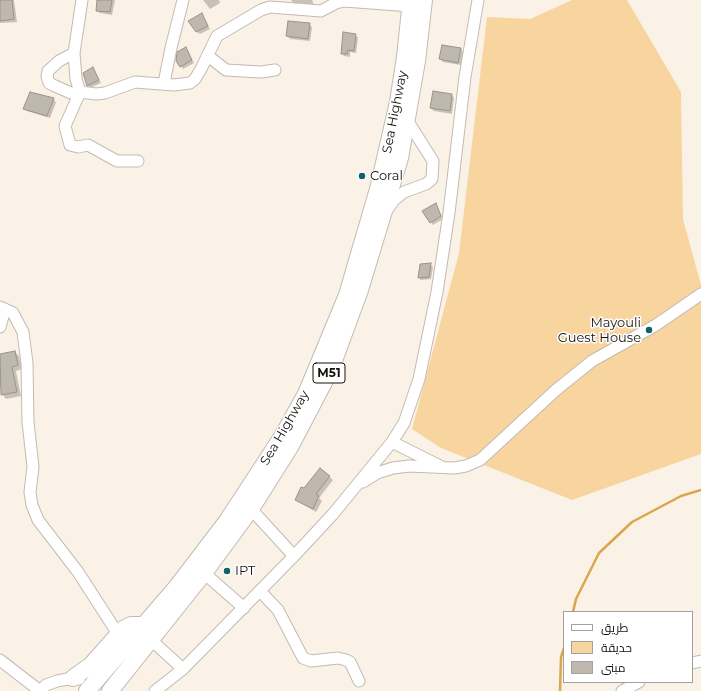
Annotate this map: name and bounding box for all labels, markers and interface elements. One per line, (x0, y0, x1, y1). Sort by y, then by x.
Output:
street label: Sea Highway (379, 69, 411, 155)
place label: Coral (370, 168, 403, 184)
marker: Coral (357, 171, 367, 181)
place label: Mayouli Guest House (558, 315, 641, 346)
marker: Mayouli Guest House (644, 325, 654, 335)
road number: M51 (313, 363, 345, 383)
street label: Sea Highway (257, 388, 313, 468)
place label: IPT (235, 563, 255, 579)
marker: IPT (222, 566, 232, 576)
legend (563, 611, 693, 683)
text: طريق (601, 620, 628, 635)
text: حديقة (601, 640, 632, 655)
text: مبنى (601, 660, 626, 675)

